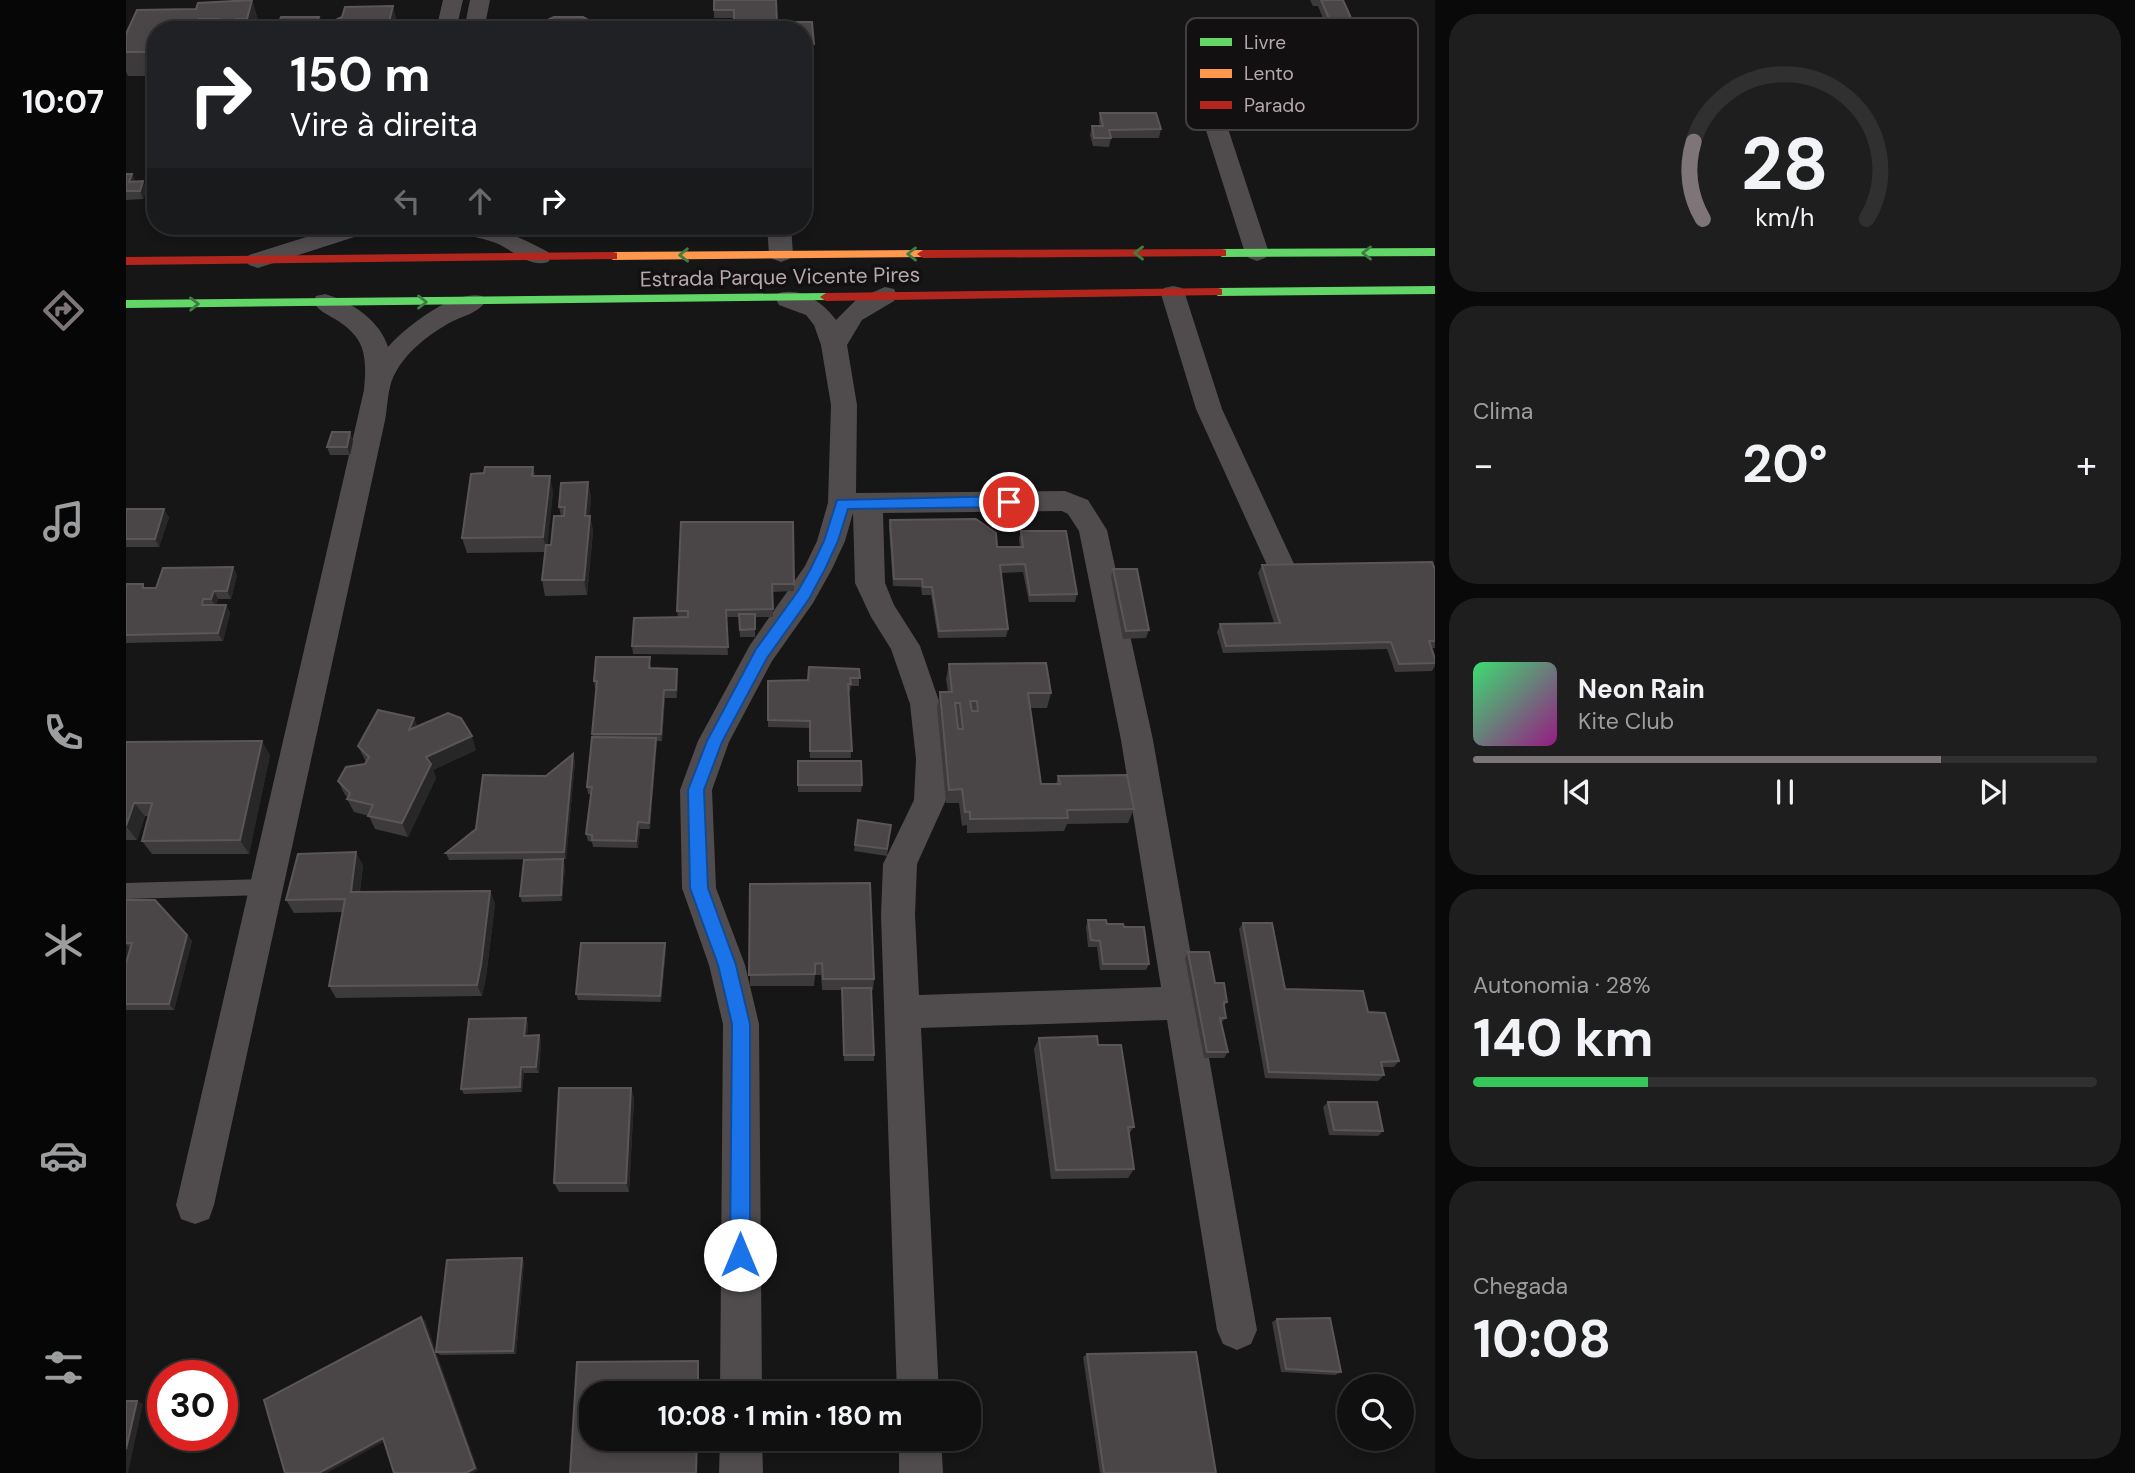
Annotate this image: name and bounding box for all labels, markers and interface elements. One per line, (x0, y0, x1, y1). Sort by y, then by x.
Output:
legend (1186, 18, 1418, 130)
text: Livre (1244, 30, 1286, 55)
text: 150 m (290, 42, 430, 106)
icon: right (175, 49, 266, 140)
text: Lento (1244, 61, 1294, 86)
text: 10:07 (22, 81, 104, 123)
text: Parado (1244, 93, 1305, 118)
text: Vire à direita (290, 104, 478, 146)
text: 28 (1741, 117, 1829, 212)
icon: left (388, 182, 426, 220)
icon: ahead (461, 182, 499, 220)
icon: right (534, 182, 572, 220)
text: km/h (1755, 201, 1815, 234)
one-way arrow (1134, 245, 1144, 261)
one-way arrow (1361, 245, 1372, 260)
one-way arrow (906, 246, 917, 262)
one-way arrow (679, 247, 689, 263)
street label: Estrada Parque Vicente Pires (640, 261, 920, 293)
icon: directions (39, 286, 88, 335)
one-way arrow (417, 294, 427, 310)
one-way arrow (189, 296, 200, 312)
text: Clima (1473, 396, 1533, 426)
text: 20° (1742, 430, 1828, 498)
text: − (1473, 440, 1494, 490)
text: + (2076, 440, 2097, 490)
pin (979, 472, 1039, 532)
icon: arrive (990, 483, 1028, 521)
icon: music (39, 497, 88, 546)
text: Neon Rain (1578, 672, 1705, 706)
text: Kite Club (1578, 706, 1674, 736)
icon: phone (39, 708, 88, 757)
icon: previous (1558, 773, 1596, 811)
icon: pause (1766, 773, 1804, 811)
icon: next (1974, 773, 2012, 811)
icon: climate (39, 920, 88, 969)
text: Autonomia · 28% (1473, 970, 1651, 1000)
text: 140 km (1473, 1004, 1654, 1072)
icon: car (39, 1131, 88, 1180)
position arrow (703, 1218, 777, 1292)
text: Chegada (1473, 1271, 1568, 1301)
text: 10:08 (1473, 1305, 1611, 1373)
icon: filters (39, 1343, 88, 1392)
speed limit sign: 30 (147, 1360, 238, 1451)
map controls (1337, 1374, 1414, 1451)
button: search (1337, 1374, 1414, 1451)
text: 10:08 · 1 min · 180 m (658, 1399, 902, 1433)

